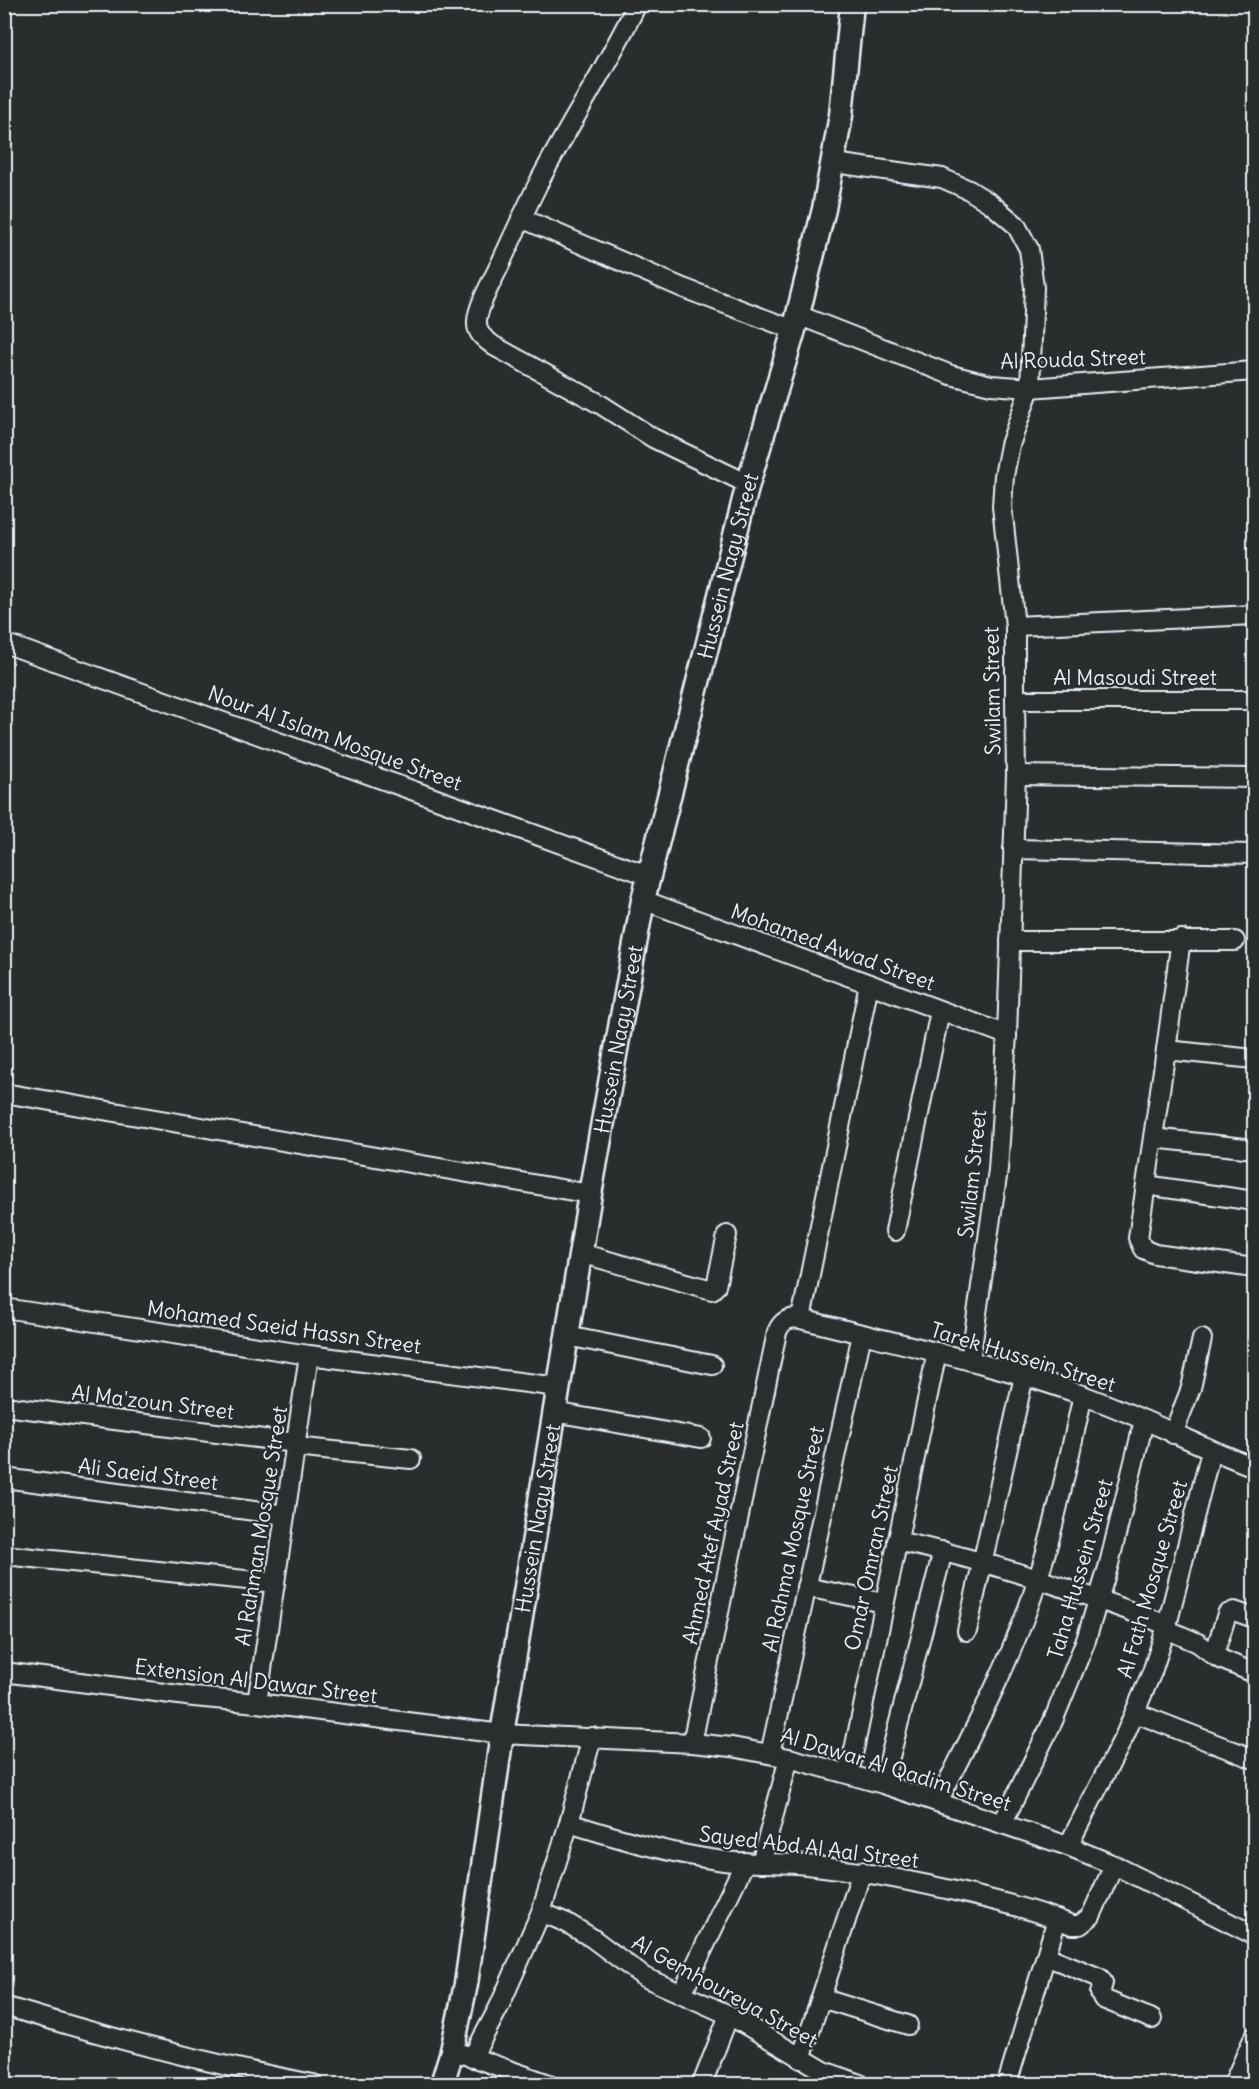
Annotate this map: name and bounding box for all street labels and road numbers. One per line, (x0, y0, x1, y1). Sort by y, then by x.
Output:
street label: Al Rouda Street (1000, 343, 1146, 375)
street label: Hussein Nagy Street (691, 470, 764, 662)
street label: Swilam Street (977, 626, 1007, 756)
street label: Al Masoudi Street (1053, 664, 1217, 691)
street label: Nour Al Islam Mosque Street (204, 679, 466, 797)
street label: Mohamed Awad Street (727, 898, 939, 996)
street label: Hussein Nagy Street (588, 943, 648, 1135)
street label: Swilam Street (952, 1109, 992, 1239)
street label: Mohamed Saeid Hassn Street (145, 1294, 423, 1360)
street label: Tarek Hussein Street (927, 1316, 1119, 1398)
street label: Al Ma'zoun Street (70, 1379, 236, 1425)
street label: Al Rahman Mosque Street (229, 1404, 293, 1648)
street label: Ahmed Atef Ayad Street (676, 1419, 750, 1647)
street label: Hussein Nagy Street (509, 1422, 566, 1615)
street label: Al Rahma Mosque Street (756, 1424, 830, 1654)
street label: Ali Saeid Street (76, 1452, 220, 1496)
street label: Omar Omran Street (838, 1463, 904, 1653)
street label: Taha Hussein Street (1041, 1476, 1119, 1662)
street label: Al Fath Mosque Street (1111, 1477, 1193, 1681)
street label: Extension Al Dawar Street (133, 1653, 379, 1709)
street label: Al Dawar Al Qadim Street (777, 1721, 1015, 1817)
street label: Sayed Abd Al Aal Street (698, 1820, 920, 1874)
street label: Al Gemhoureya Street (627, 1929, 823, 2053)

